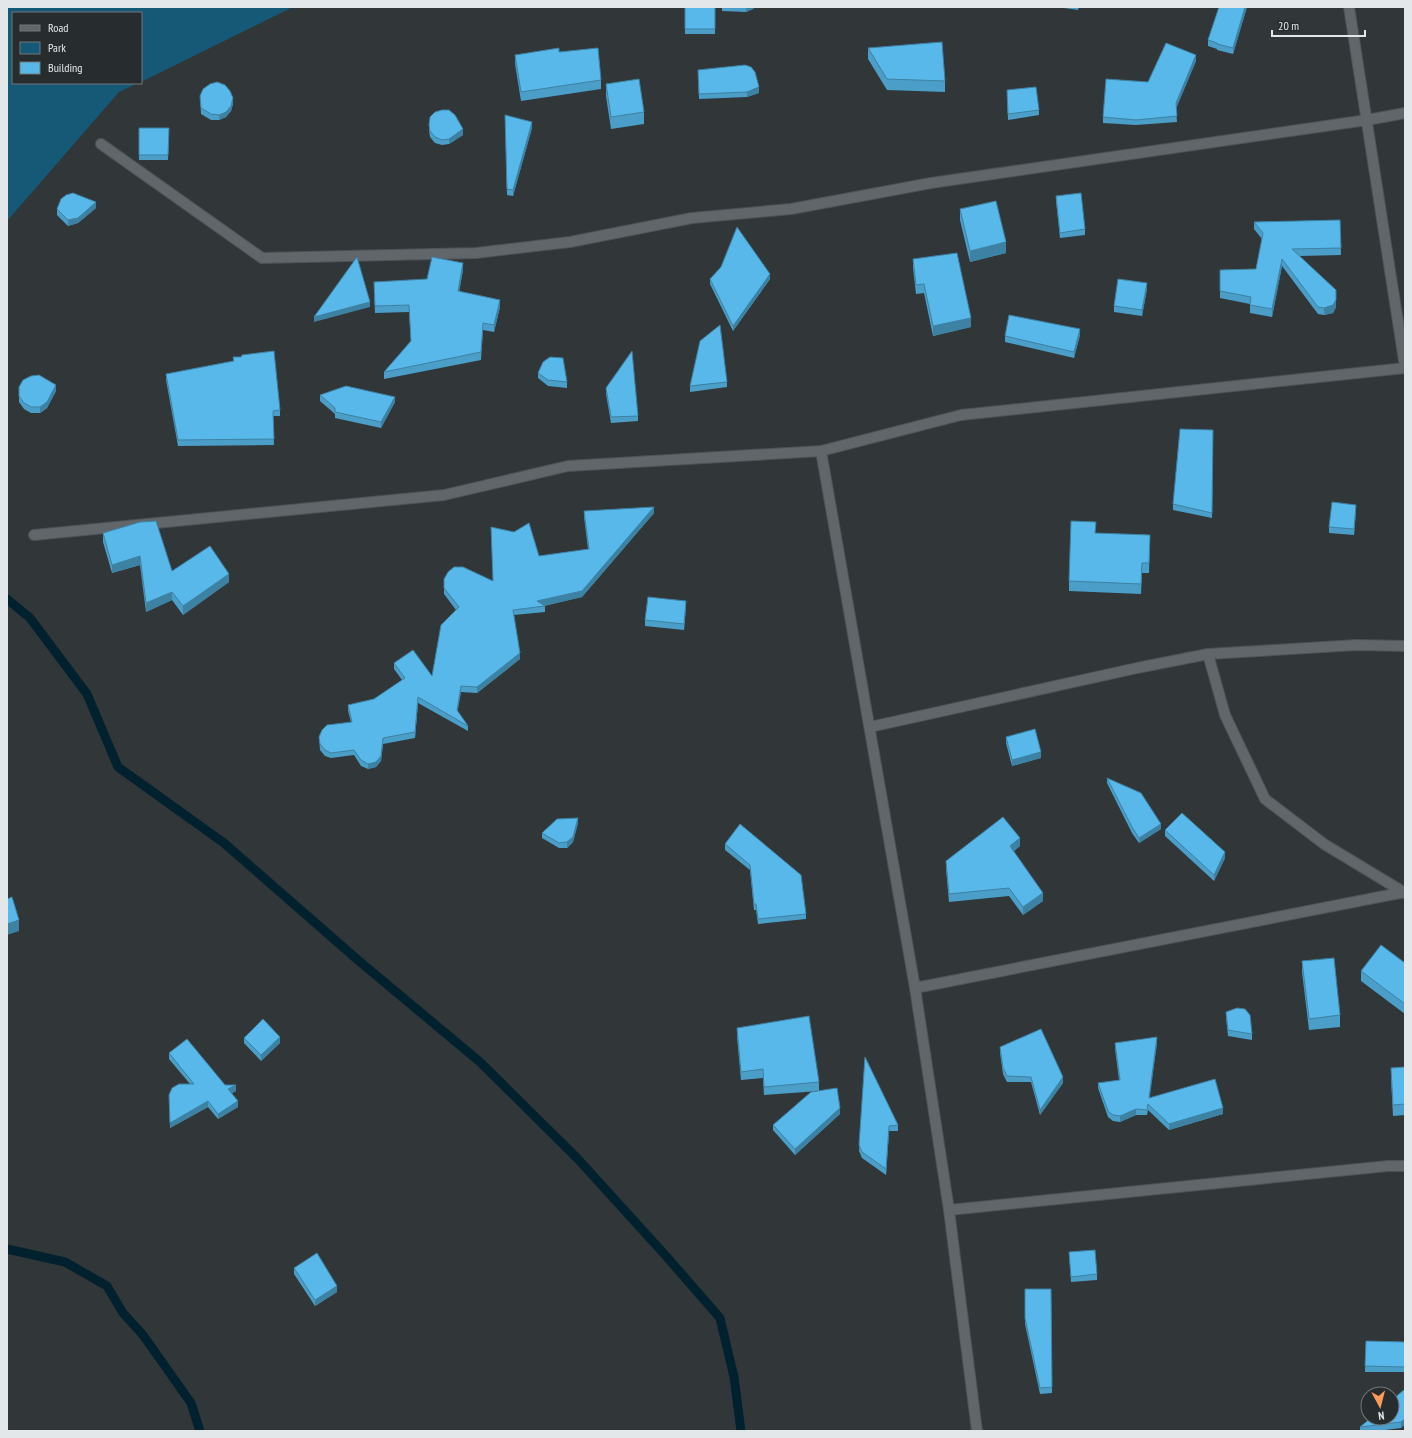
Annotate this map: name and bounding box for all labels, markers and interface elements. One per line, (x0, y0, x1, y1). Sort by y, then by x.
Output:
legend (12, 12, 142, 84)
scale bar (1272, 12, 1365, 38)
text: 20 m (1278, 18, 1299, 33)
text: Road (48, 20, 68, 35)
text: Park (48, 40, 66, 55)
text: Building (48, 60, 83, 75)
north arrow (1360, 1386, 1400, 1426)
text: N (1377, 1409, 1385, 1423)

